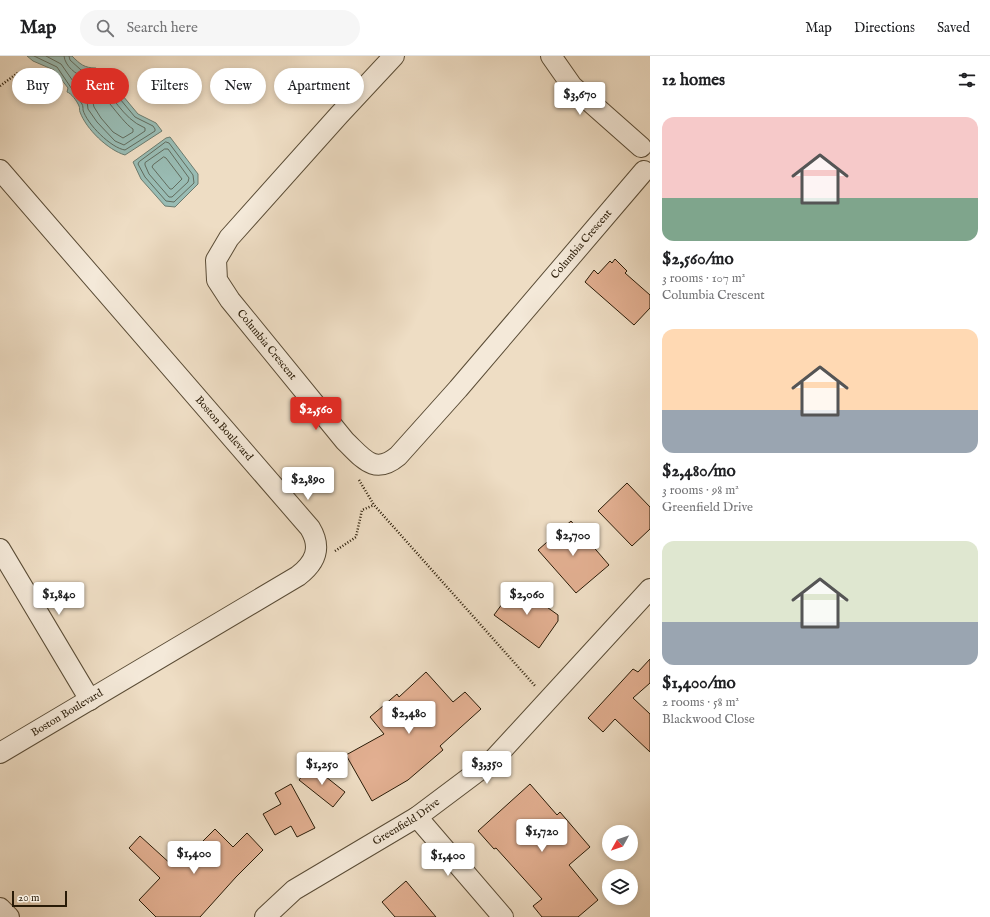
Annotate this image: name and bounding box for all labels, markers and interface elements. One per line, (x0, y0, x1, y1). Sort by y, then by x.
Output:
search box (80, 10, 360, 46)
text: Map (20, 16, 56, 40)
icon: search (94, 17, 116, 39)
text: Search here (126, 18, 198, 37)
text: Map (805, 19, 832, 37)
text: Directions (854, 19, 915, 37)
text: Saved (937, 19, 970, 37)
chip: Buy (12, 68, 63, 104)
chip: Rent (71, 68, 129, 104)
chip: Filters (137, 68, 202, 104)
chip: New (210, 68, 266, 104)
chip: Apartment (274, 68, 364, 104)
icon: filters (956, 69, 978, 91)
text: 12 homes (662, 70, 725, 91)
pin: $3,670 (547, 82, 613, 116)
text: $3,670 (563, 86, 597, 103)
icon: home (784, 143, 856, 215)
street label: Columbia Crescent (548, 206, 615, 282)
text: $2,560/mo (662, 249, 734, 270)
text: 3 rooms · 107 m² (662, 270, 745, 287)
text: Columbia Crescent (662, 287, 765, 304)
street label: Columbia Crescent (234, 307, 300, 383)
icon: home (784, 355, 856, 427)
street label: Boston Boulevard (192, 393, 256, 464)
pin: $2,560 (283, 397, 349, 431)
text: $2,560 (299, 401, 333, 418)
text: $2,480/mo (662, 461, 736, 482)
pin: $2,890 (275, 467, 341, 501)
text: $2,890 (291, 471, 325, 488)
text: 3 rooms · 98 m² (662, 482, 739, 499)
text: Greenfield Drive (662, 499, 753, 516)
pin: $2,700 (540, 523, 606, 557)
text: $2,700 (556, 527, 590, 544)
icon: home (784, 567, 856, 639)
pin: $1,840 (26, 582, 92, 616)
pin: $2,060 (494, 582, 560, 616)
text: $1,840 (42, 586, 76, 603)
text: $2,060 (509, 586, 545, 603)
text: $1,400/mo (662, 673, 736, 694)
street label: Boston Boulevard (29, 686, 106, 740)
text: 2 rooms · 58 m² (662, 694, 739, 711)
pin: $2,480 (376, 701, 442, 735)
text: $2,480 (392, 705, 426, 722)
text: Blackwood Close (662, 711, 755, 728)
pin: $3,350 (454, 751, 520, 785)
pin: $1,250 (289, 752, 355, 786)
text: $3,350 (471, 755, 503, 772)
text: $1,250 (306, 756, 338, 773)
street label: Greenfield Drive (370, 795, 443, 849)
pin: $1,720 (509, 819, 575, 853)
text: $1,720 (525, 823, 559, 840)
north arrow (602, 825, 638, 861)
map controls (602, 825, 638, 905)
pin: $1,400 (161, 841, 227, 875)
pin: $1,400 (415, 843, 481, 877)
text: $1,400 (177, 845, 211, 862)
text: $1,400 (431, 847, 465, 864)
button: layers (602, 869, 638, 905)
scale bar (12, 889, 67, 908)
text: 20 m (18, 891, 39, 905)

